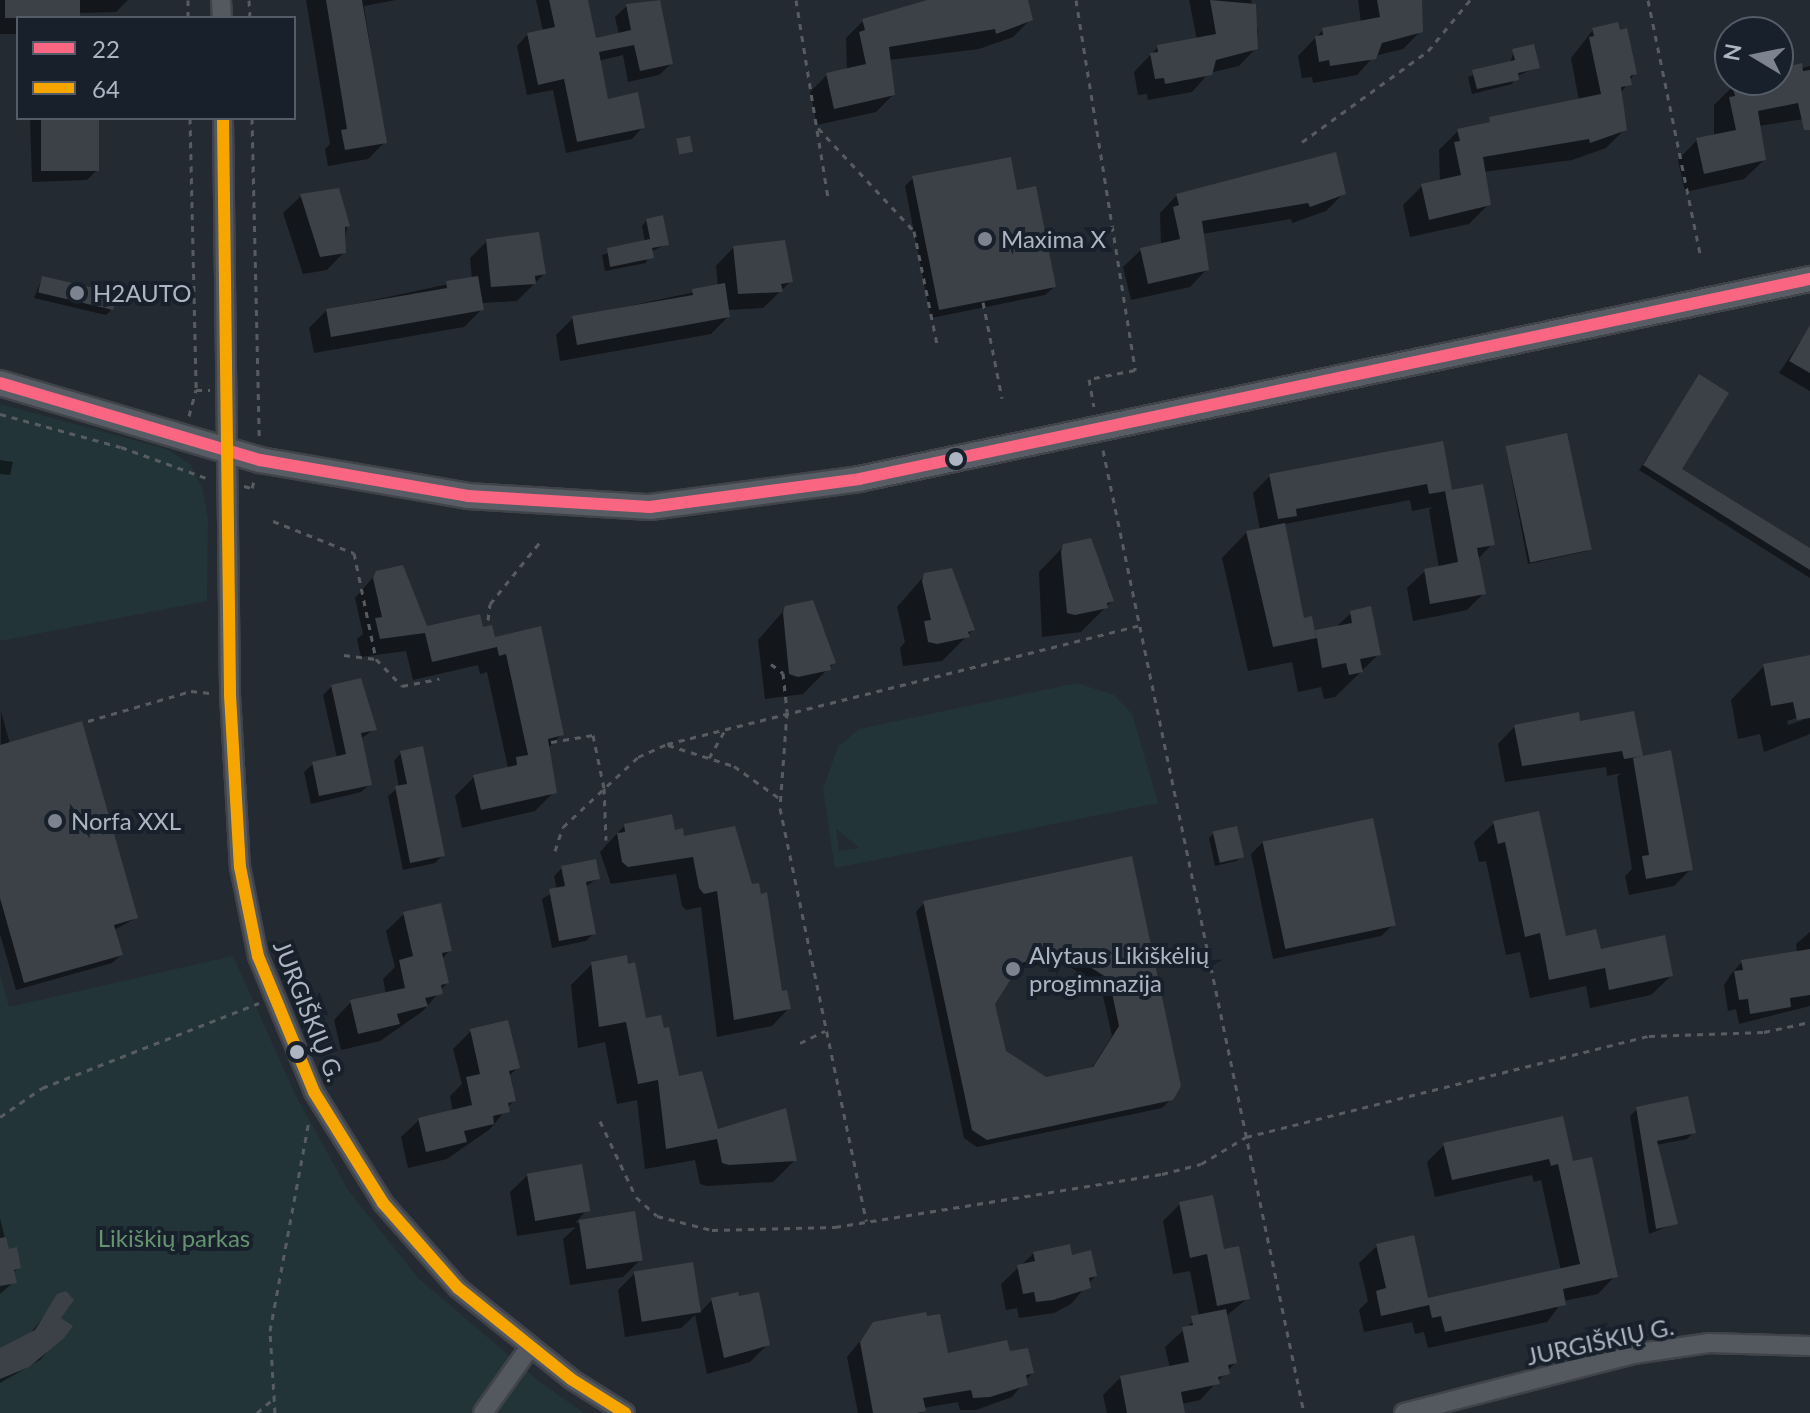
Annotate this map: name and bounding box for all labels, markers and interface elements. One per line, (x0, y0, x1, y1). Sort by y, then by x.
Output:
legend (16, 16, 296, 120)
north arrow (1714, 16, 1794, 96)
text: 22 (92, 34, 120, 63)
text: N (1717, 41, 1747, 63)
text: 64 (92, 74, 120, 103)
place label: Maxima X (1001, 225, 1106, 253)
marker: Maxima X (976, 230, 994, 248)
place label: H2AUTO (93, 279, 191, 307)
marker: H2AUTO (68, 284, 86, 302)
unlabelled marker (948, 451, 964, 467)
place label: Norfa XXL (71, 807, 181, 835)
marker: Norfa XXL (46, 812, 64, 830)
street label: JURGIŠKIŲ G. (268, 936, 350, 1086)
place label: Alytaus Likiškėlių progimnazija (1029, 941, 1209, 997)
marker: Alytaus Likiškėlių progimnazija (1004, 960, 1022, 978)
unlabelled marker (289, 1044, 305, 1060)
park label: Likiškių parkas (98, 1224, 250, 1252)
street label: JURGIŠKIŲ G. (1524, 1311, 1676, 1371)

